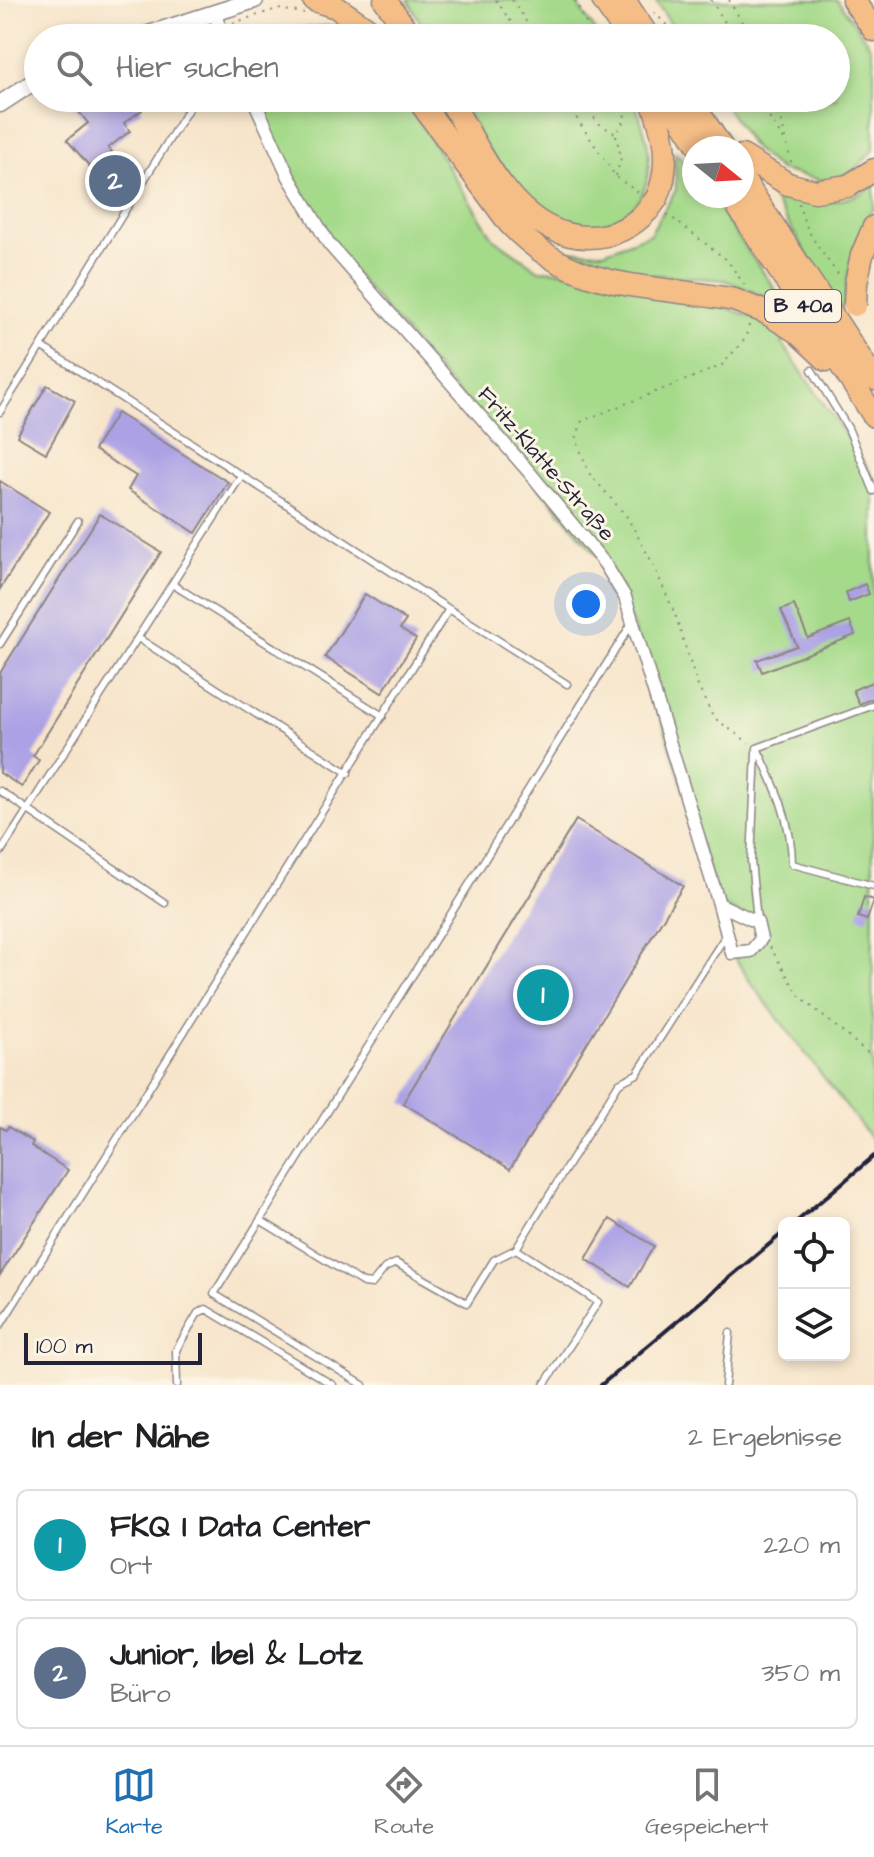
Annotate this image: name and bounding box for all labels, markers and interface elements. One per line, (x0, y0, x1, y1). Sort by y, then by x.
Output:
search box (24, 24, 850, 112)
icon: search (52, 46, 96, 90)
text: Hier suchen (116, 47, 279, 89)
north arrow (682, 136, 754, 208)
pin: 2 (89, 151, 141, 211)
road number: B 40a (765, 290, 841, 322)
street label: Fritz-Klatte-Straße (470, 380, 622, 548)
your location (566, 584, 606, 624)
pin: 1 (517, 965, 569, 1025)
map controls (778, 1217, 850, 1361)
button: locate (778, 1217, 850, 1289)
button: layers (778, 1289, 850, 1361)
scale bar (24, 1329, 202, 1365)
text: 100 m (36, 1331, 93, 1362)
text: In der Nähe (32, 1413, 210, 1461)
text: 2 Ergebnisse (688, 1419, 842, 1455)
text: FKQ I Data Center (110, 1506, 370, 1548)
text: 1 (58, 1527, 62, 1563)
text: 220 m (763, 1527, 840, 1563)
text: Ort (110, 1548, 152, 1584)
text: Junior, Ibel & Lotz (110, 1634, 363, 1676)
text: 2 (53, 1655, 67, 1691)
text: 350 m (761, 1655, 840, 1691)
text: Büro (110, 1676, 171, 1712)
tab: Karte (106, 1763, 163, 1842)
tab: Route (374, 1763, 434, 1842)
tab: Gespeichert (645, 1763, 768, 1842)

